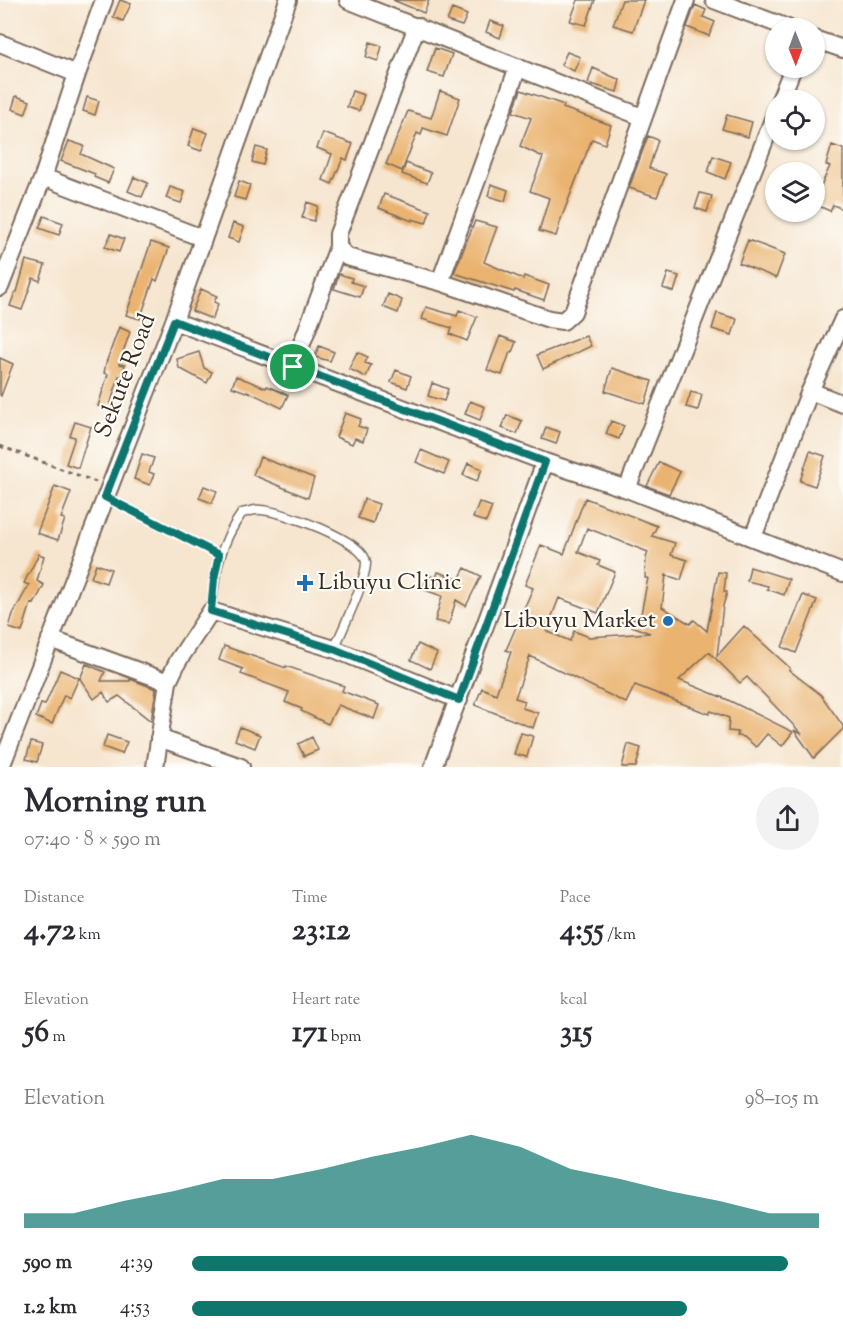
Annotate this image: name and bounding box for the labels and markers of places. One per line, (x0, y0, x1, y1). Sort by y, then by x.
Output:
pin (267, 341, 318, 392)
place label: Libuyu Clinic (318, 566, 462, 600)
marker: Libuyu Clinic (296, 574, 314, 592)
place label: Libuyu Market (504, 604, 656, 638)
marker: Libuyu Market (661, 614, 675, 628)

